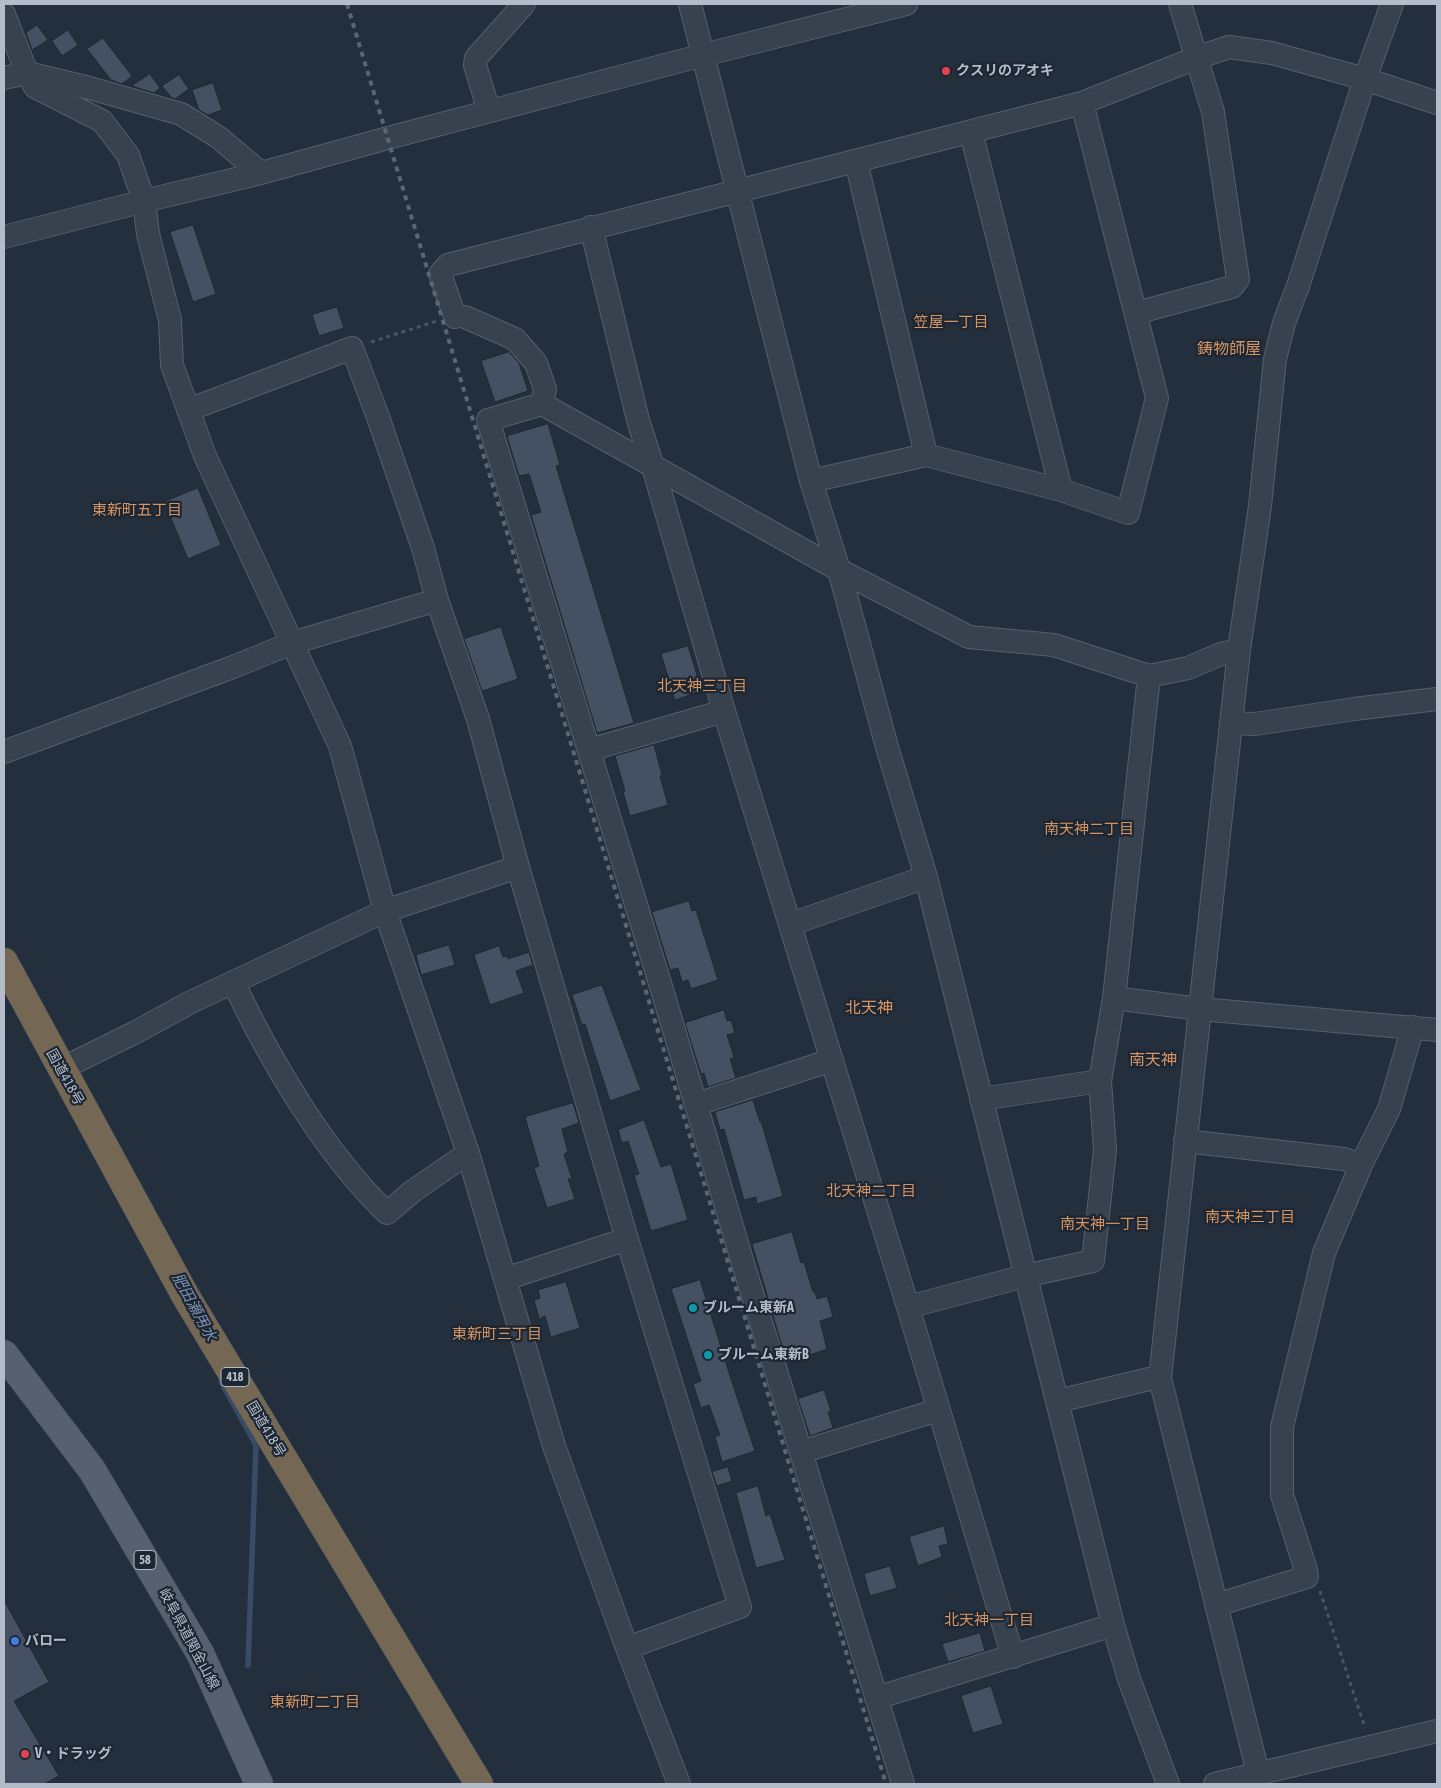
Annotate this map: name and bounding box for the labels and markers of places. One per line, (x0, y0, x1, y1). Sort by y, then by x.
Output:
place label: クスリのアオキ (956, 63, 1054, 79)
marker: クスリのアオキ (940, 65, 952, 77)
place label: ブルーム東新A (703, 1300, 794, 1316)
marker: ブルーム東新A (687, 1302, 699, 1314)
place label: ブルーム東新B (718, 1347, 809, 1363)
marker: ブルーム東新B (702, 1349, 714, 1361)
place label: バロー (25, 1633, 67, 1649)
marker: バロー (9, 1635, 21, 1647)
place label: V・ドラッグ (35, 1746, 112, 1762)
marker: V・ドラッグ (19, 1748, 31, 1760)

